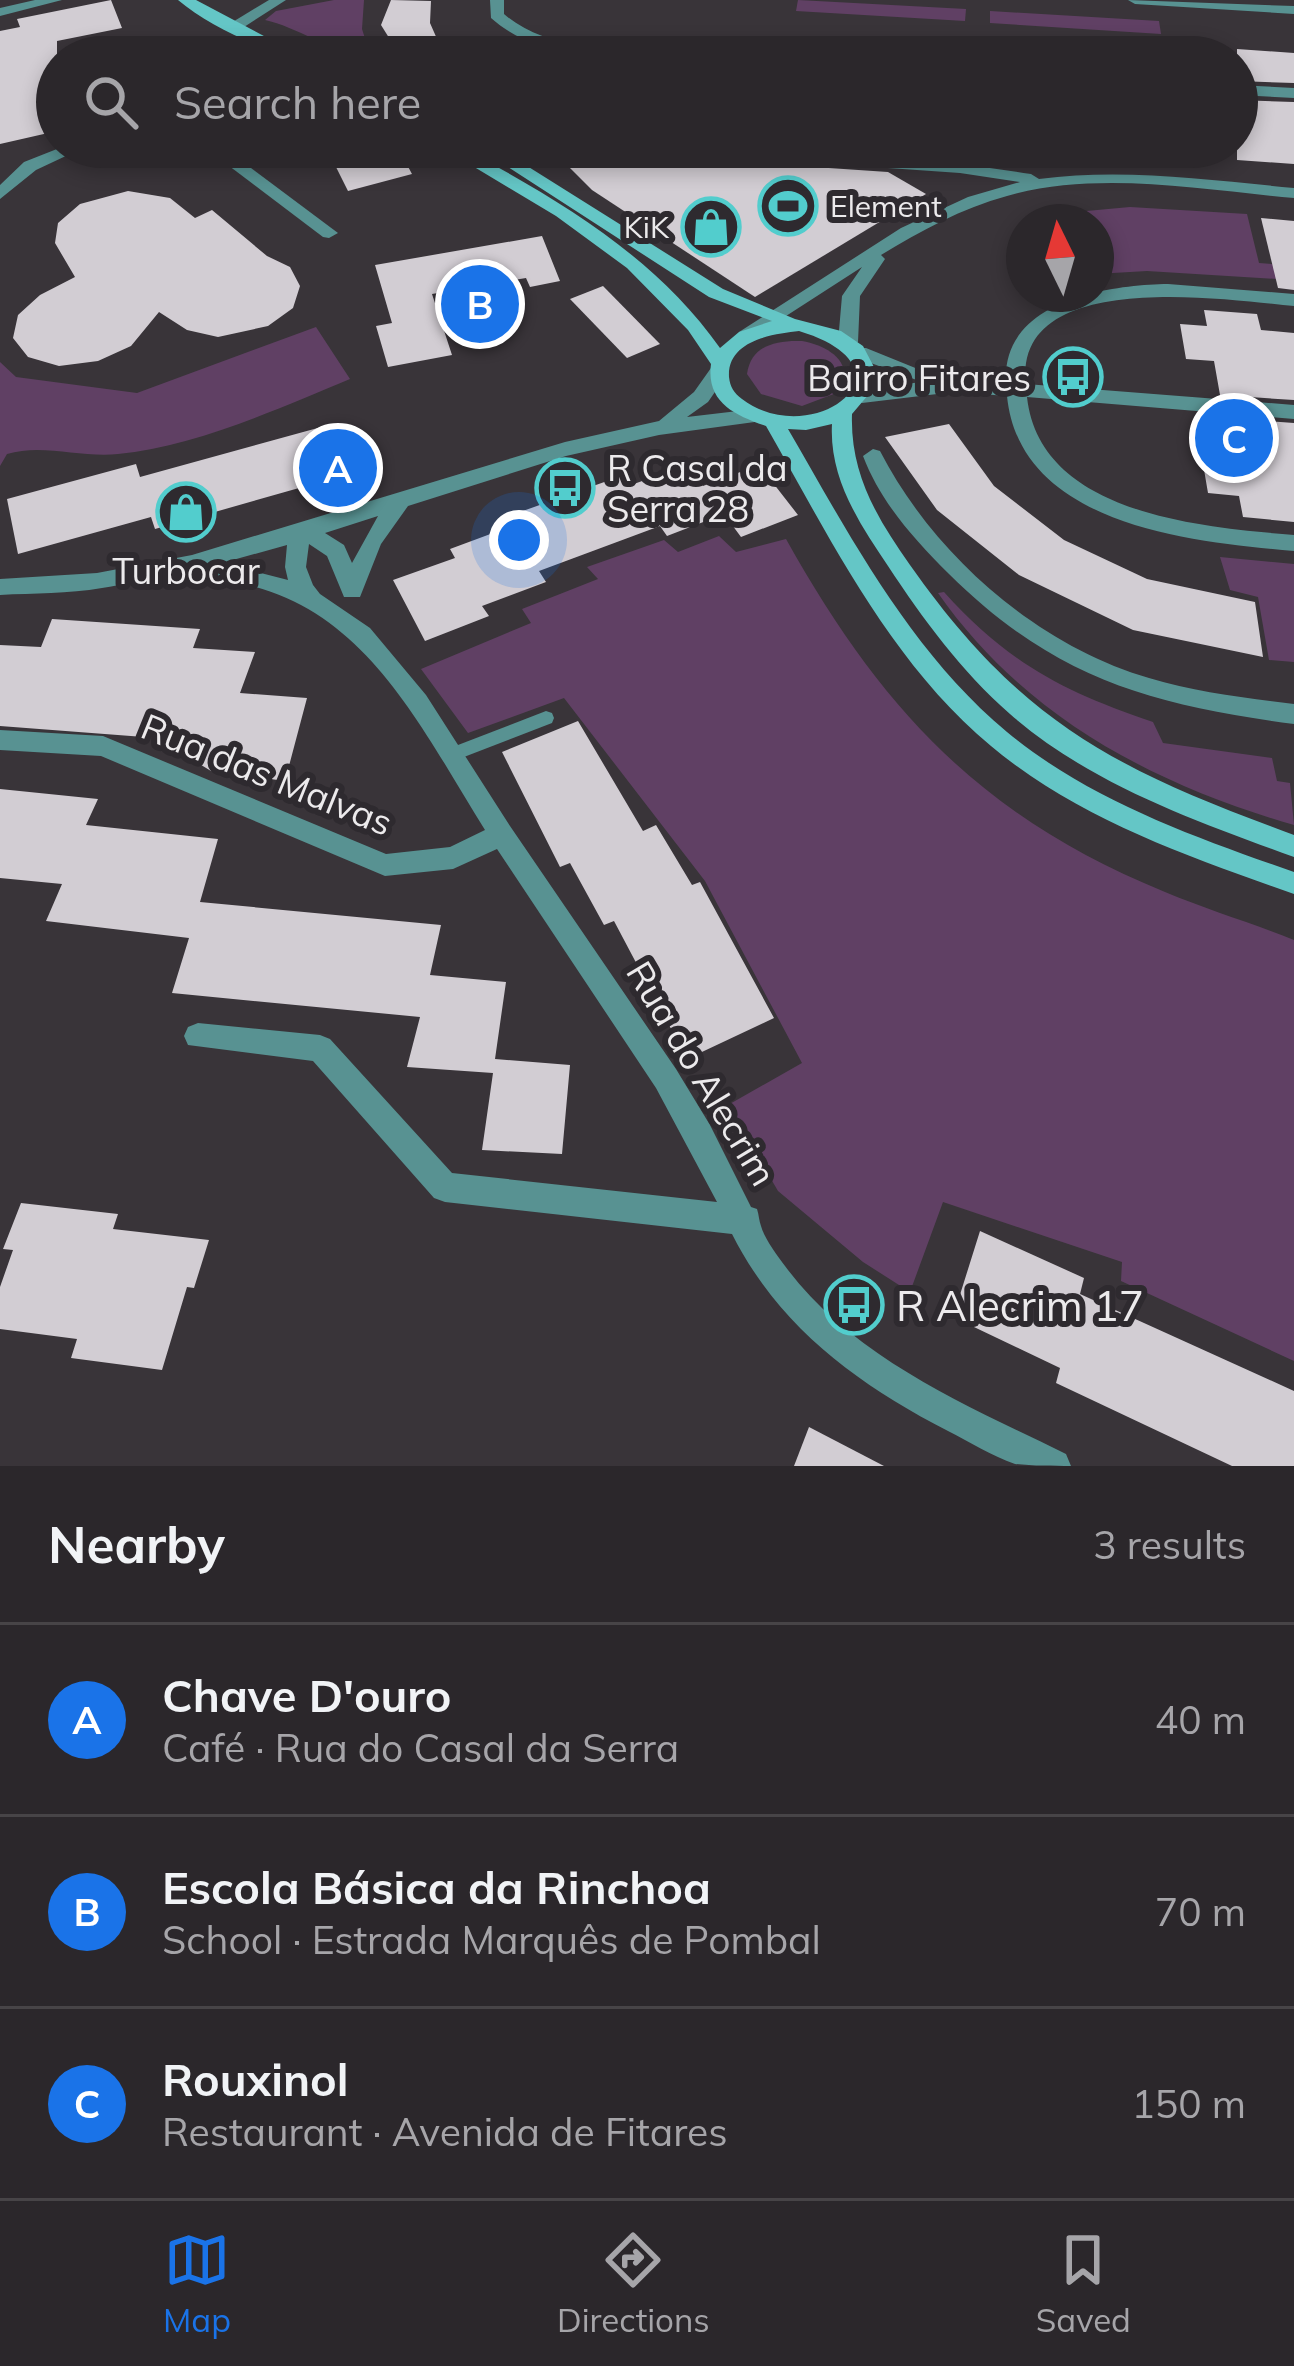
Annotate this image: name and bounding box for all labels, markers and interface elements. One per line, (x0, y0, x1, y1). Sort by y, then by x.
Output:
search box (36, 36, 1258, 168)
icon: search (78, 69, 144, 135)
text: Search here (174, 74, 421, 130)
sports icon: Element (757, 175, 819, 237)
place label: Element (830, 187, 942, 225)
shop icon: KiK (680, 196, 742, 258)
north arrow (1006, 204, 1114, 312)
place label: KiK (624, 208, 670, 246)
pin: B (441, 259, 519, 349)
bus stop icon: Bairro Fitares (1042, 346, 1104, 408)
place label: Bairro Fitares (807, 355, 1031, 400)
pin: C (1195, 393, 1273, 483)
pin: A (299, 423, 377, 513)
place label: R Casal da Serra 28 (607, 445, 788, 531)
bus stop icon: R Casal da Serra 28 (534, 457, 596, 519)
shop icon: Turbocar (155, 481, 217, 543)
your location (489, 510, 549, 570)
place label: Turbocar (112, 548, 260, 593)
street label: Rua das Malvas (135, 703, 399, 845)
street label: Rua do Alecrim (617, 953, 787, 1193)
bus stop icon: R Alecrim 17 (823, 1274, 885, 1336)
place label: R Alecrim 17 (896, 1279, 1144, 1332)
text: Nearby (48, 1512, 225, 1576)
text: 3 results (1093, 1520, 1246, 1569)
text: Chave D'ouro (162, 1667, 451, 1723)
text: A (72, 1695, 102, 1744)
text: 40 m (1155, 1695, 1246, 1744)
text: Café · Rua do Casal da Serra (162, 1723, 679, 1772)
text: Escola Básica da Rinchoa (162, 1859, 711, 1915)
text: B (74, 1887, 100, 1936)
text: 70 m (1155, 1887, 1246, 1936)
text: School · Estrada Marquês de Pombal (162, 1915, 821, 1964)
text: Rouxinol (162, 2051, 348, 2107)
text: C (74, 2079, 100, 2128)
text: 150 m (1131, 2079, 1246, 2128)
text: Restaurant · Avenida de Fitares (162, 2107, 728, 2156)
tab: Map (163, 2227, 231, 2340)
tab: Directions (557, 2227, 710, 2340)
tab: Saved (1036, 2227, 1131, 2340)

